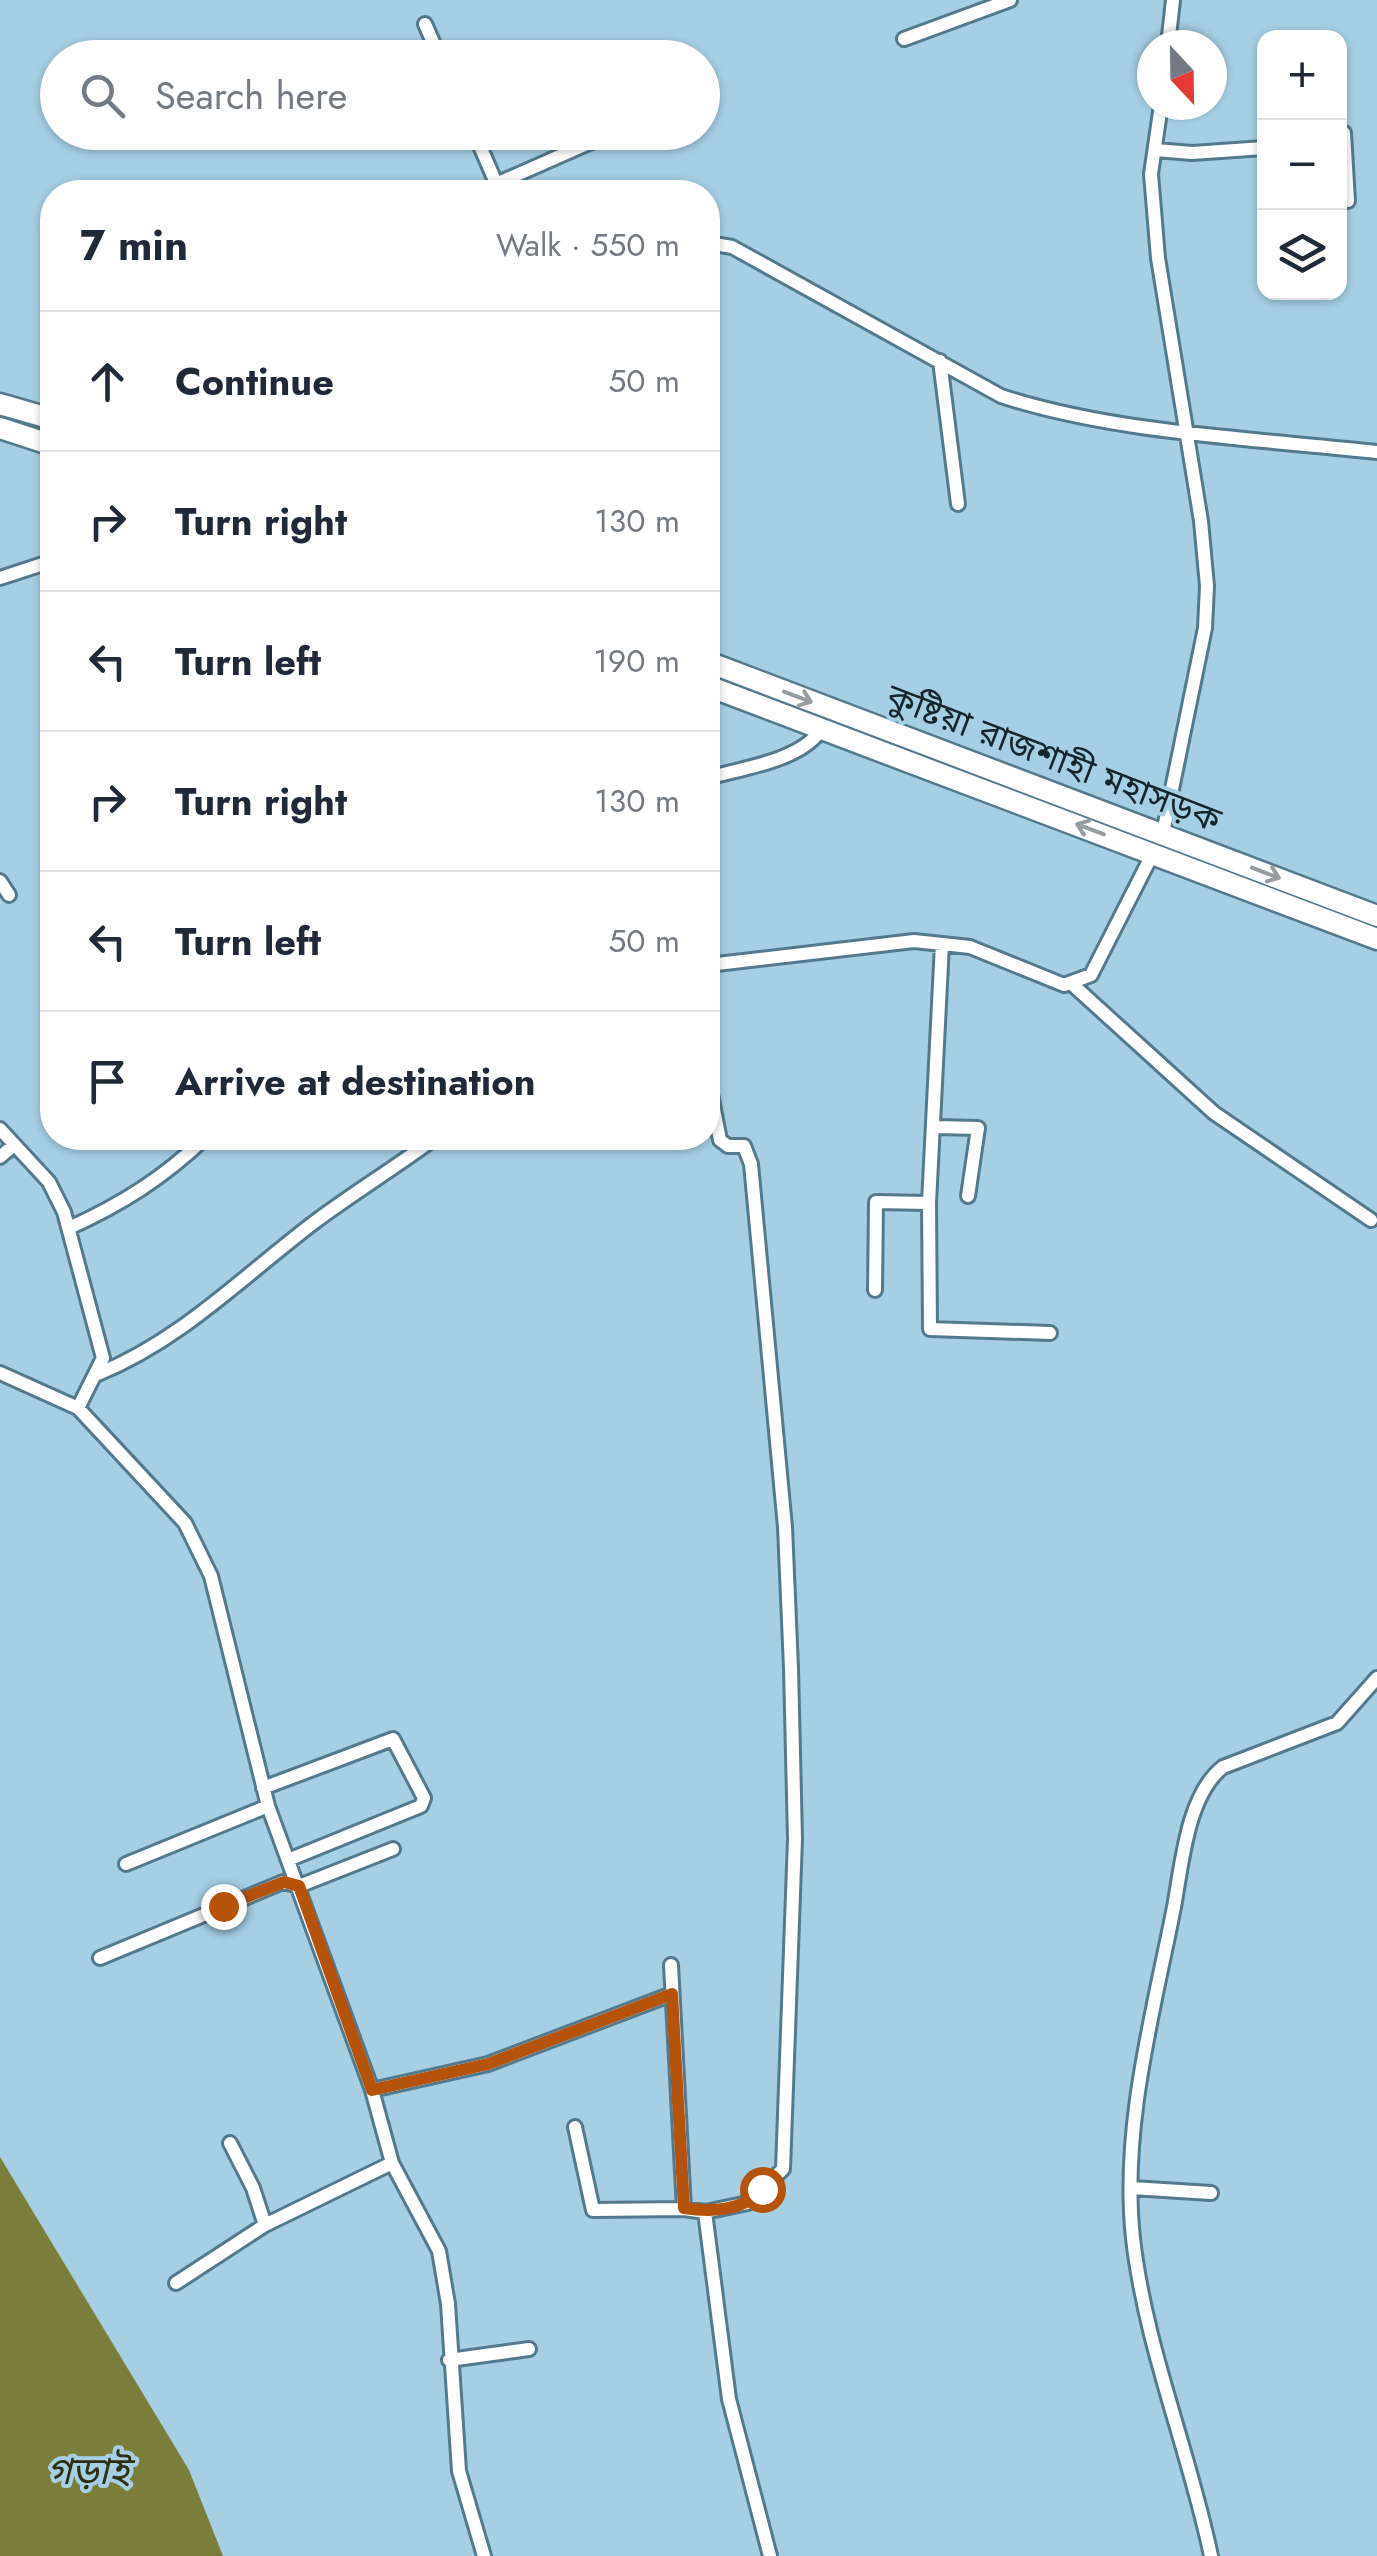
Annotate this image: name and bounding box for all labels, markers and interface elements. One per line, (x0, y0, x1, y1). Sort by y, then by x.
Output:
north arrow (1137, 30, 1227, 120)
map controls (1257, 30, 1347, 300)
button: + (1257, 30, 1347, 120)
search box (40, 40, 720, 150)
icon: search (75, 68, 130, 123)
text: Search here (155, 68, 347, 123)
button: − (1257, 120, 1347, 210)
button: layers (1257, 210, 1347, 300)
text: 7 min (80, 215, 188, 276)
text: Walk · 550 m (496, 222, 680, 268)
icon: ahead (80, 354, 135, 409)
text: Continue (175, 354, 334, 409)
text: 50 m (608, 358, 680, 404)
icon: right (80, 494, 135, 549)
text: Turn right (175, 494, 347, 549)
text: 130 m (594, 498, 680, 544)
icon: left (80, 634, 135, 689)
text: Turn left (175, 634, 321, 689)
text: 190 m (593, 638, 680, 684)
street label: কুষ্টিয়া রাজশাহী মহাসড়ক (879, 671, 1229, 845)
one-way arrow (783, 690, 813, 708)
icon: right (80, 774, 135, 829)
text: Turn right (175, 774, 347, 829)
text: 130 m (594, 778, 680, 824)
one-way arrow (1075, 819, 1105, 837)
one-way arrow (1251, 866, 1281, 884)
icon: left (80, 914, 135, 969)
text: Turn left (175, 914, 321, 969)
text: 50 m (608, 918, 680, 964)
icon: arrive (80, 1054, 135, 1109)
text: Arrive at destination (175, 1054, 536, 1109)
route end (201, 1884, 247, 1930)
route start (740, 2167, 786, 2213)
water label: গড়াই (47, 2443, 136, 2498)

